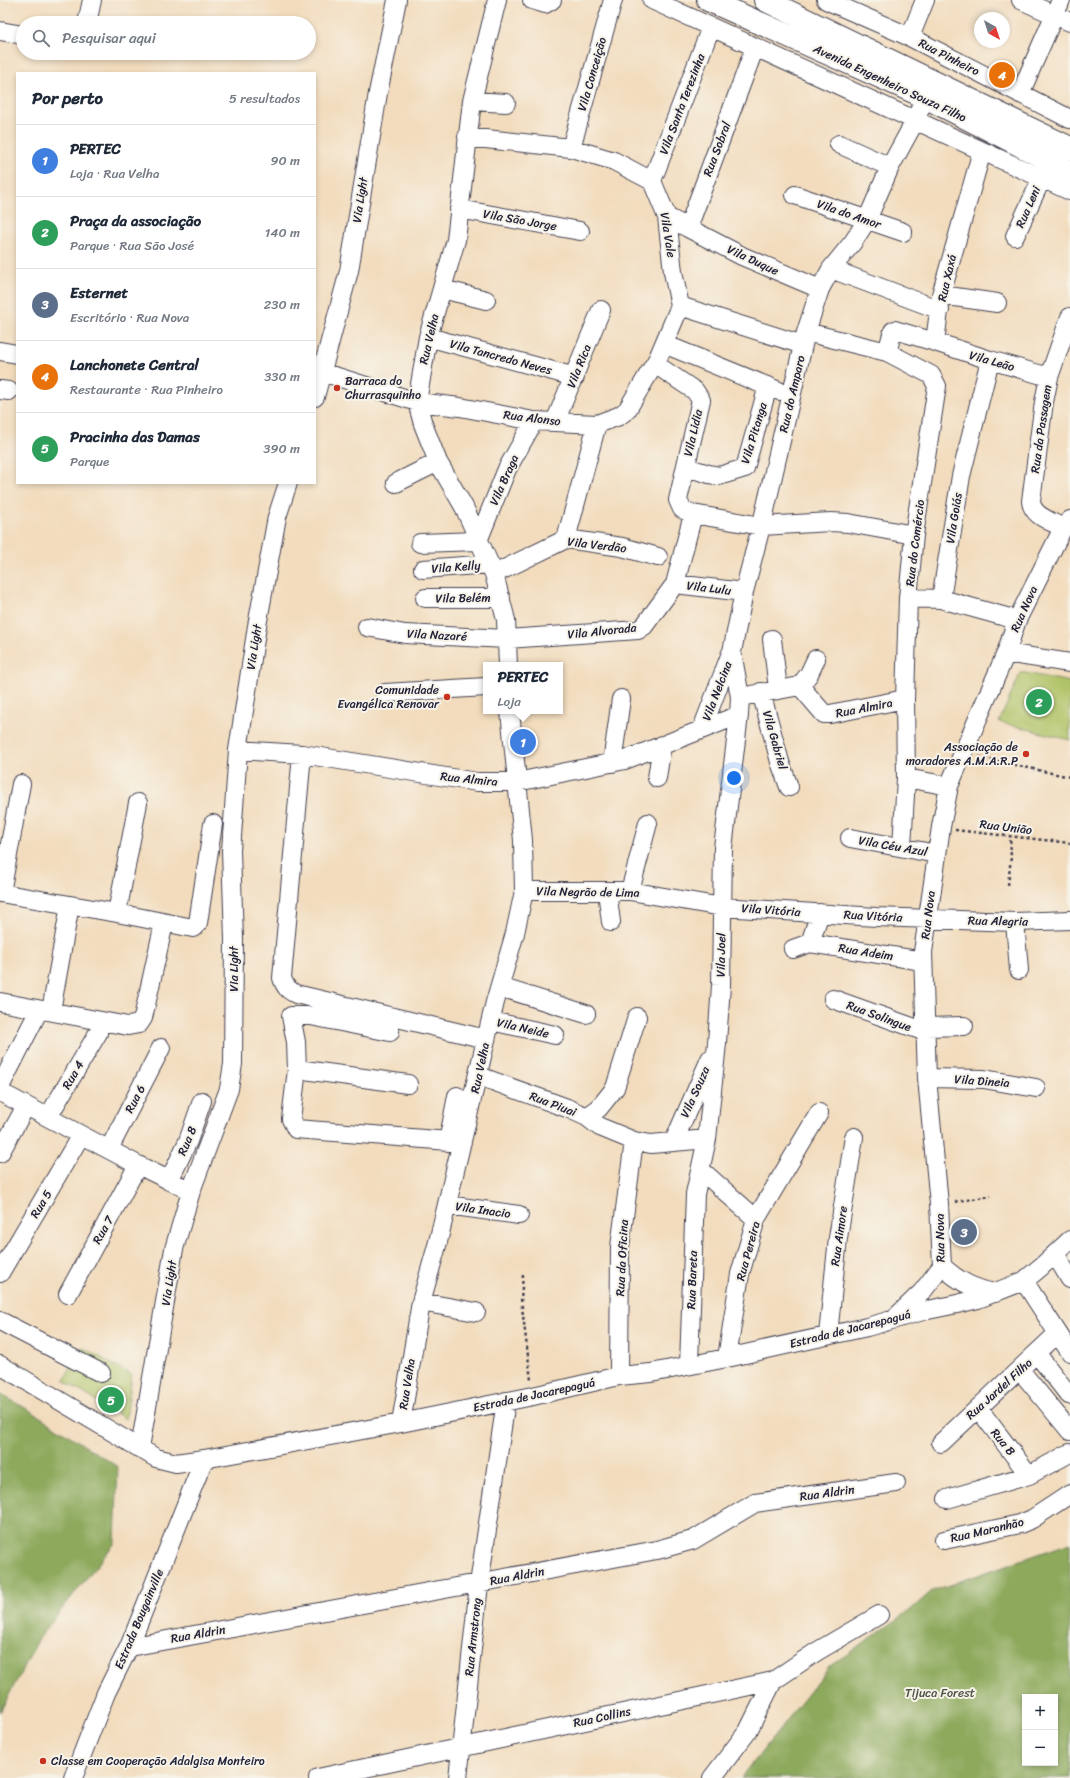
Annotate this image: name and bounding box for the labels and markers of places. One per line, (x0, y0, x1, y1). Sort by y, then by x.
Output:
pin: 4 (989, 60, 1015, 90)
place label: Barraca do Churrasquinho (345, 370, 421, 406)
marker: Barraca do Churrasquinho (332, 383, 342, 393)
place label: Comunidade Evangélica Renovar (338, 679, 440, 715)
pin: 2 (1026, 687, 1052, 717)
marker: Comunidade Evangélica Renovar (442, 692, 452, 702)
pin: 1 (510, 727, 536, 757)
place label: Associação de moradores A.M.A.R.P (906, 736, 1018, 772)
marker: Associação de moradores A.M.A.R.P (1021, 749, 1031, 759)
pin: 3 (951, 1217, 977, 1247)
pin: 5 (98, 1385, 124, 1415)
place label: Classe em Cooperação Adalgisa Monteiro (51, 1750, 265, 1772)
marker: Classe em Cooperação Adalgisa Monteiro (38, 1756, 48, 1766)

